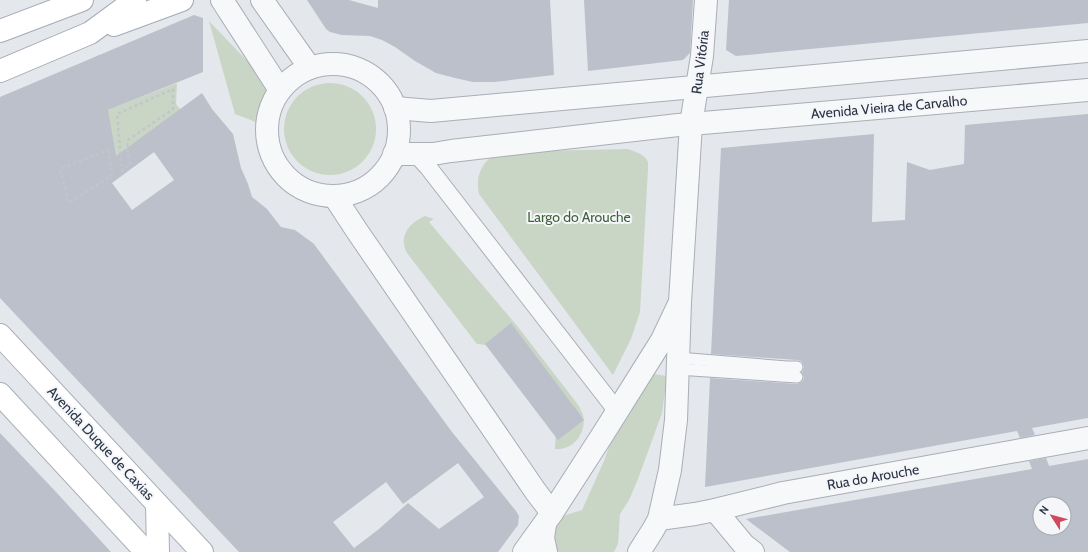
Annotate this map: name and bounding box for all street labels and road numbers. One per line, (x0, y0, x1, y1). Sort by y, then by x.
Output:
street label: Rua Vitória (687, 29, 713, 95)
street label: Avenida Vieira de Carvalho (810, 91, 968, 123)
street label: Avenida Duque de Caxias (44, 382, 159, 504)
street label: Rua do Arouche (826, 460, 920, 494)

